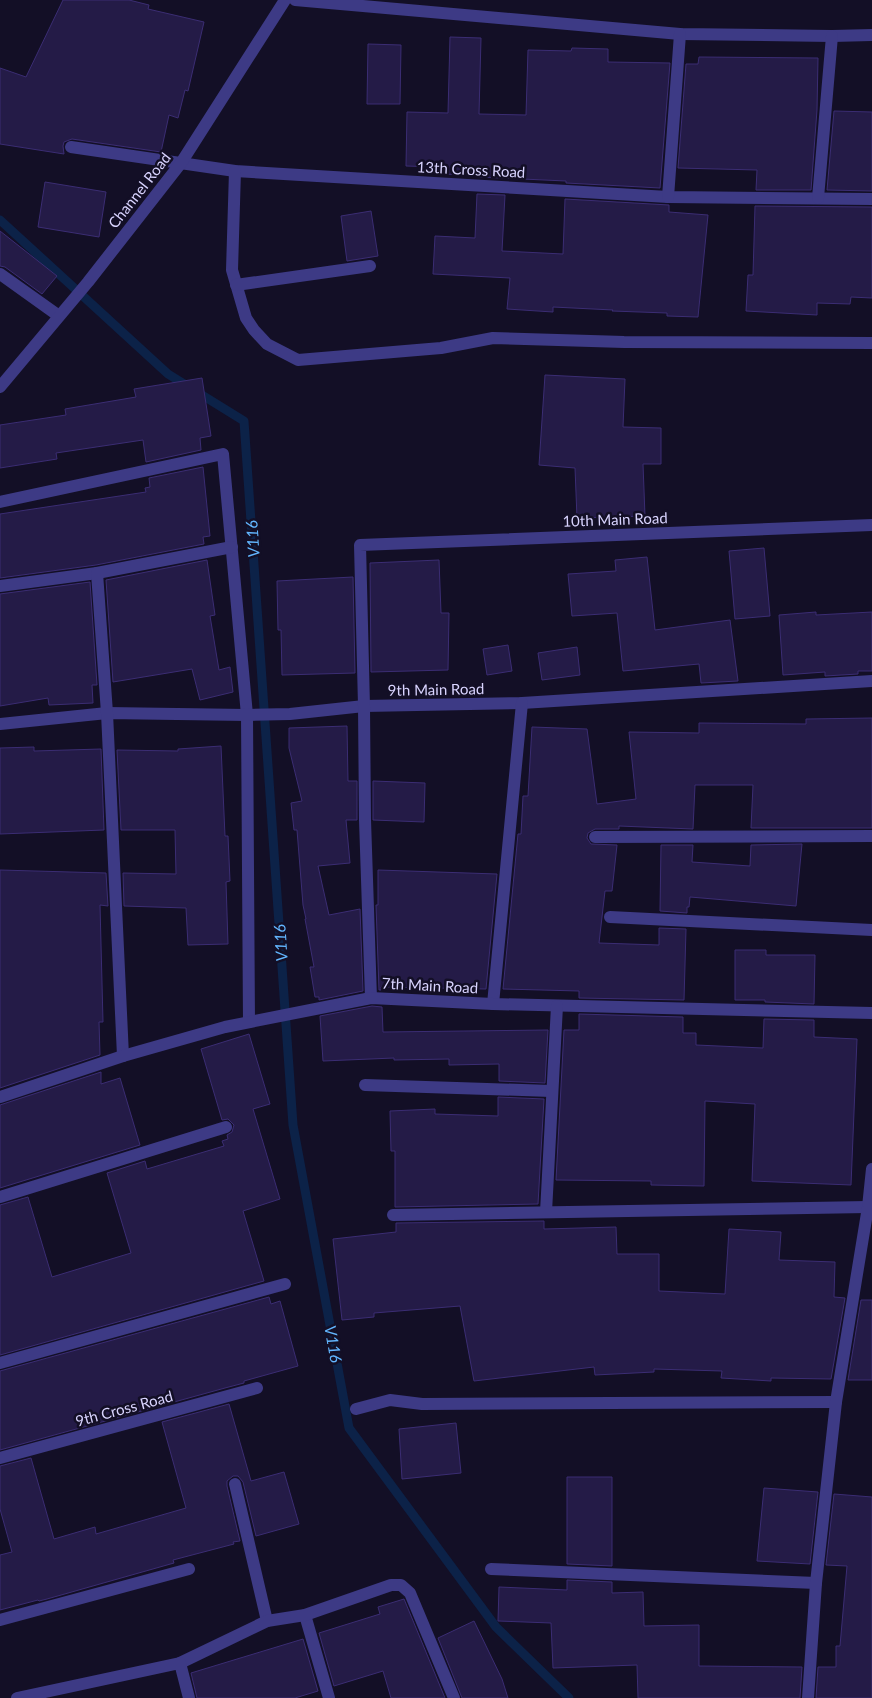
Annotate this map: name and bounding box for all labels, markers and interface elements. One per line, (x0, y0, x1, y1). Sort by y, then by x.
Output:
street label: Channel Road (104, 149, 174, 231)
street label: 13th Cross Road (416, 157, 526, 181)
street label: 10th Main Road (562, 508, 668, 530)
water label: V116 (241, 519, 263, 558)
street label: 9th Main Road (388, 679, 484, 699)
water label: V116 (269, 923, 291, 962)
street label: 7th Main Road (381, 973, 479, 997)
water label: V116 (321, 1324, 347, 1364)
street label: 9th Cross Road (73, 1386, 175, 1430)

